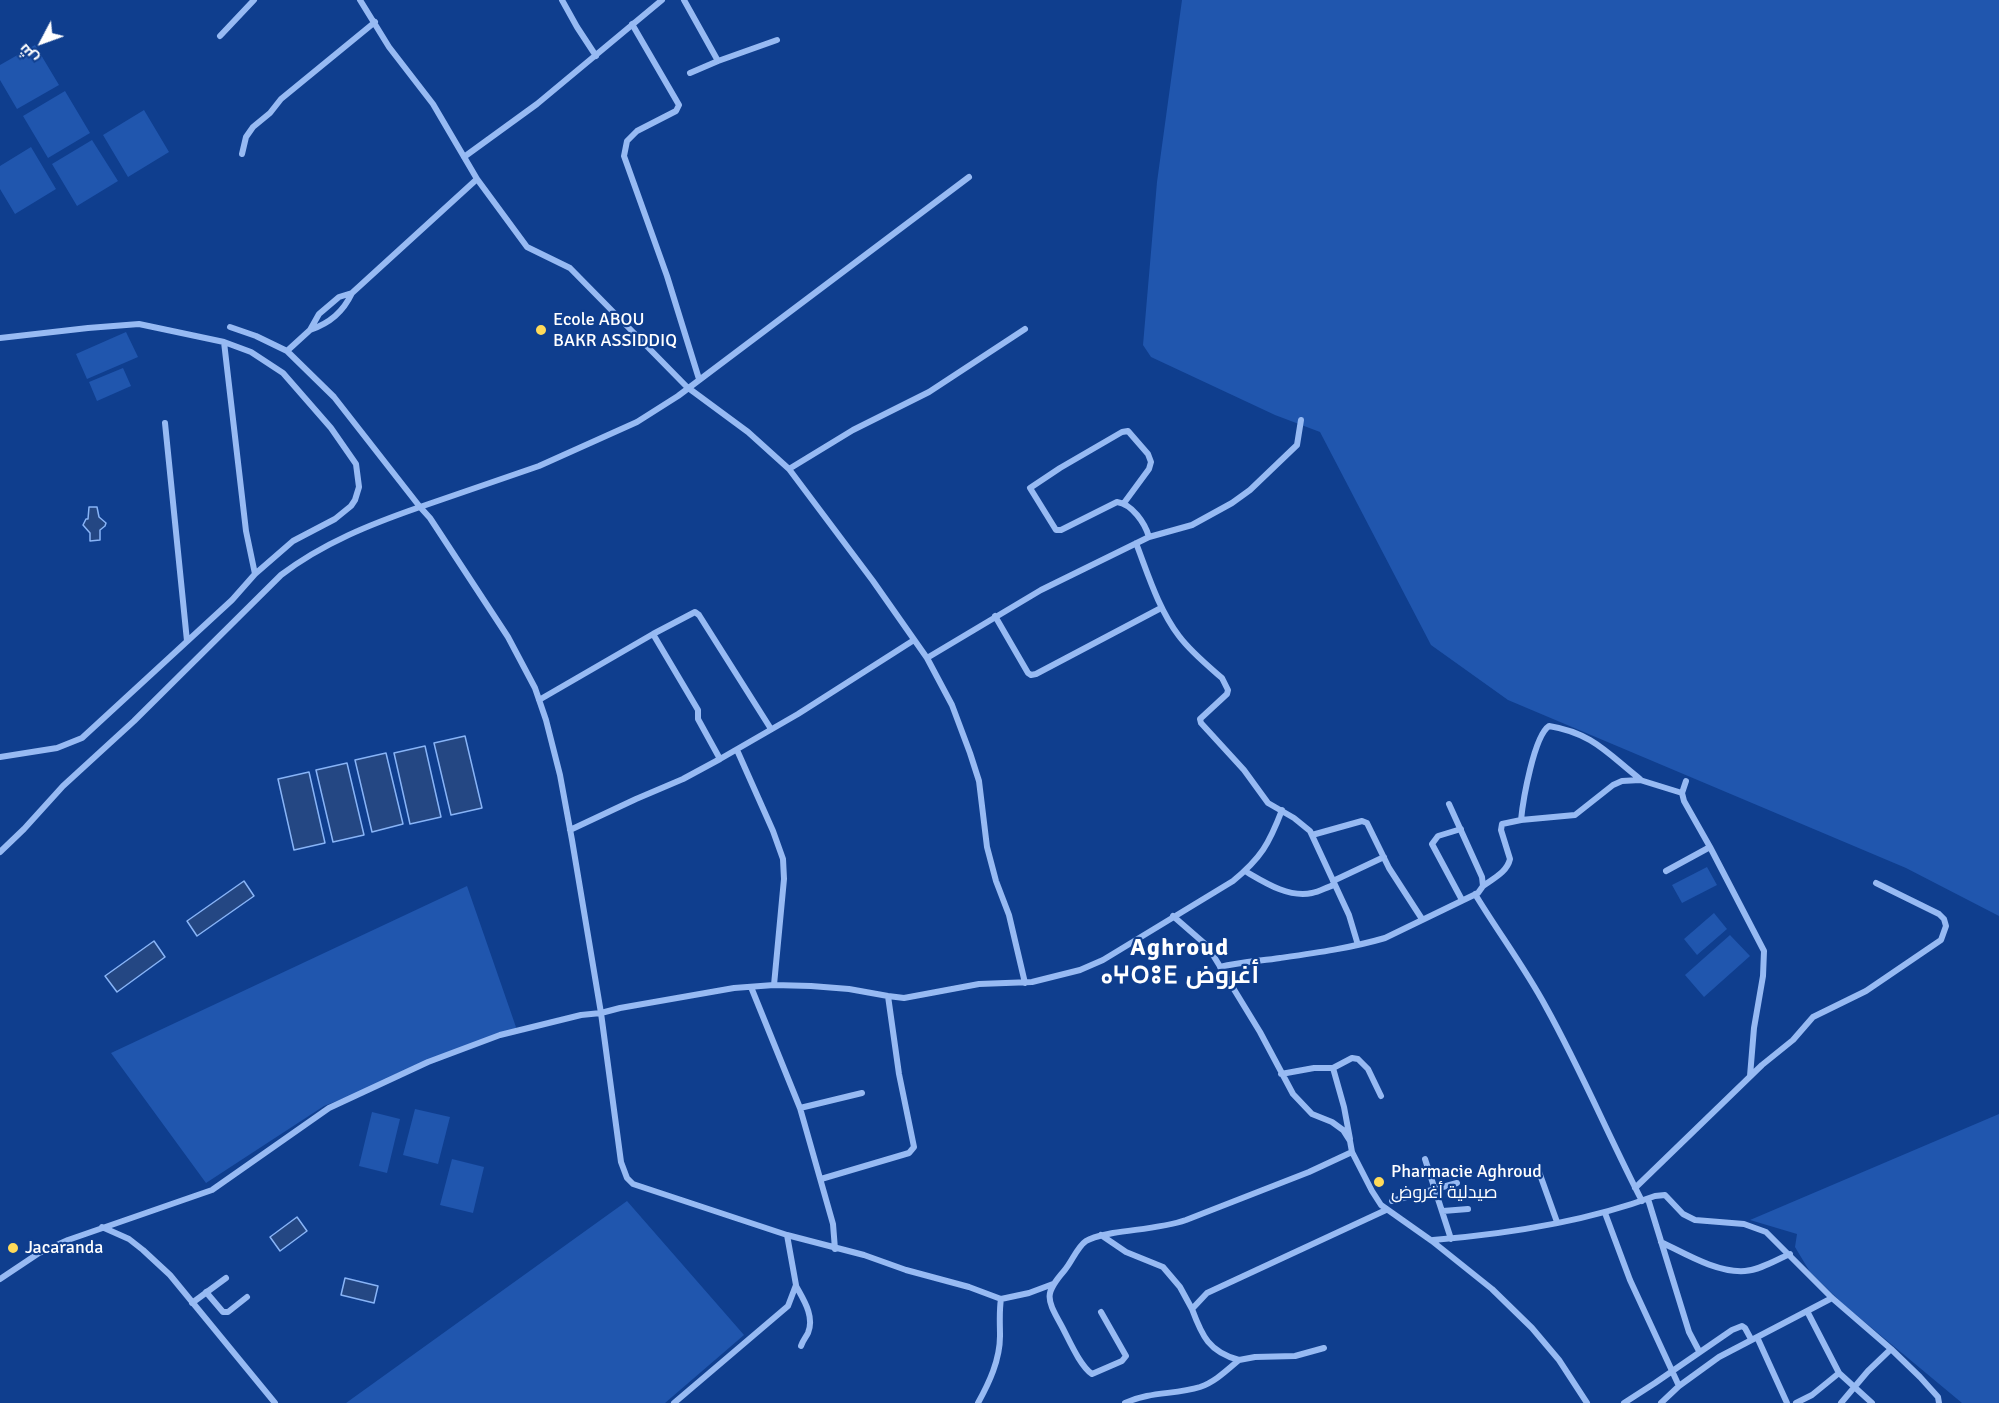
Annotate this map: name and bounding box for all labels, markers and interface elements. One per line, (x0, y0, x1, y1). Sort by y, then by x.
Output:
north arrow (12, 12, 72, 72)
text: ش (14, 40, 43, 68)
place label: Ecole ABOU BAKR ASSIDDIQ (553, 309, 677, 352)
marker: Ecole ABOU BAKR ASSIDDIQ (534, 323, 548, 337)
district label: Aghroud ⴰⵖⵔⵓⴹ أغروض (1106, 935, 1254, 991)
place label: Pharmacie Aghroud صيدلية أغروض (1391, 1161, 1542, 1204)
marker: Pharmacie Aghroud صيدلية أغروض (1372, 1175, 1386, 1189)
place label: Jacaranda (25, 1237, 103, 1259)
marker: Jacaranda (6, 1241, 20, 1255)

